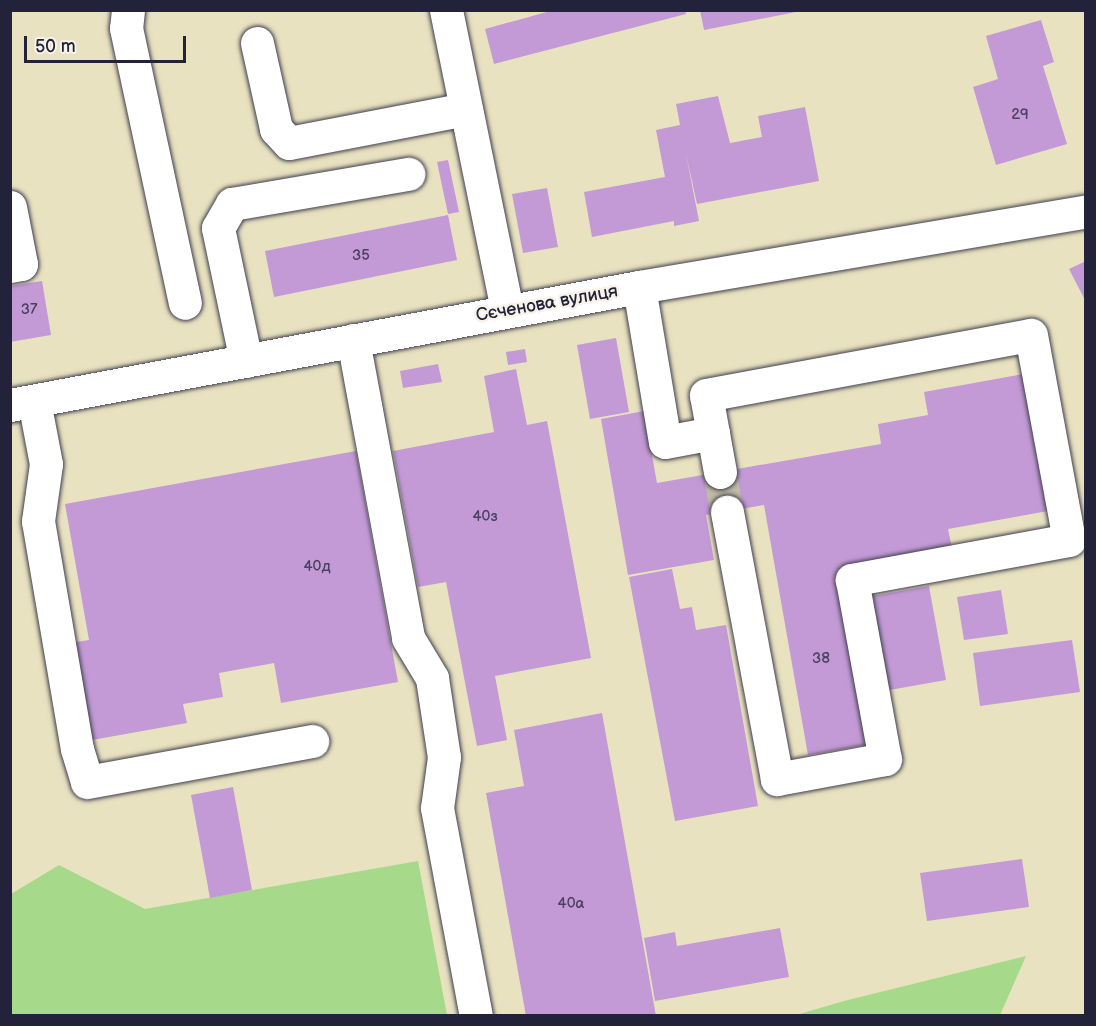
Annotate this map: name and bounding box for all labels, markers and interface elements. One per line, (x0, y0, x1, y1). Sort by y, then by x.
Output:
scale bar (27, 24, 189, 62)
text: 50 m (35, 36, 76, 57)
house number: 29 (1011, 106, 1029, 124)
house number: 35 (352, 247, 370, 265)
street label: Сєченова вулиця (474, 281, 620, 327)
house number: 37 (21, 301, 37, 319)
house number: 40з (472, 508, 498, 526)
house number: 40д (303, 558, 331, 576)
house number: 38 (812, 650, 830, 668)
house number: 40а (558, 895, 584, 913)

